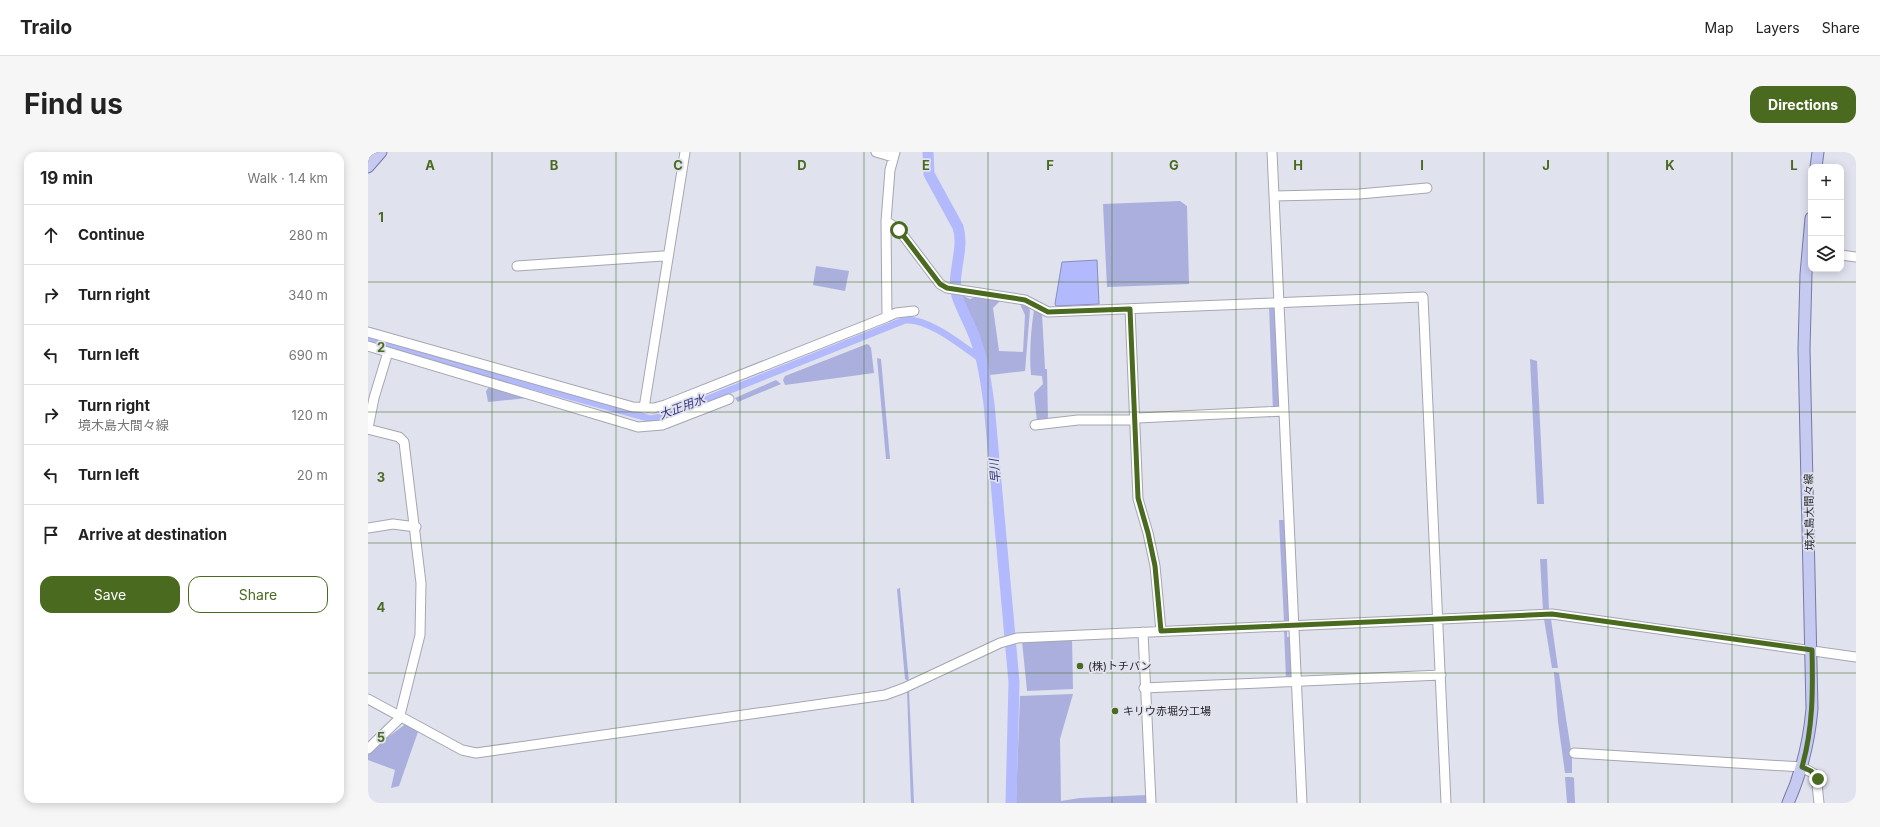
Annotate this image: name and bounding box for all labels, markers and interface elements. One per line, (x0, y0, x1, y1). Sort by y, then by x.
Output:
text: Trailo (20, 16, 72, 39)
text: Map (1705, 19, 1734, 36)
text: Layers (1756, 19, 1800, 36)
text: Share (1822, 19, 1860, 36)
button: Directions (1750, 86, 1856, 123)
text: Find us (24, 87, 123, 121)
text: A (425, 157, 435, 173)
text: B (550, 157, 559, 173)
text: C (673, 157, 683, 173)
text: D (797, 157, 807, 173)
text: E (922, 157, 930, 173)
text: F (1046, 157, 1054, 173)
text: G (1169, 157, 1179, 173)
text: H (1293, 157, 1303, 173)
text: I (1420, 157, 1424, 173)
text: J (1542, 157, 1550, 173)
text: K (1665, 157, 1675, 173)
text: L (1790, 157, 1798, 173)
map controls (1808, 164, 1844, 272)
button: + (1808, 164, 1844, 200)
text: 19 min (40, 168, 93, 188)
text: Walk · 1.4 km (248, 170, 328, 186)
button: − (1808, 200, 1844, 236)
text: 1 (378, 209, 384, 225)
route start (890, 221, 908, 239)
icon: ahead (40, 224, 62, 246)
text: Continue (78, 225, 145, 244)
text: 280 m (289, 227, 328, 243)
button: layers (1808, 236, 1844, 272)
icon: right (40, 284, 62, 306)
text: Turn right (78, 285, 150, 304)
text: 340 m (288, 287, 328, 303)
text: 2 (377, 339, 385, 355)
icon: left (40, 344, 62, 366)
text: Turn left (78, 345, 139, 364)
text: 690 m (289, 347, 328, 363)
water label: 大正用水 (657, 390, 709, 422)
text: Turn right (78, 396, 150, 415)
icon: right (40, 404, 62, 426)
text: 120 m (292, 407, 328, 423)
text: 境木島大間々線 (78, 417, 169, 433)
water label: 早川 (986, 456, 1003, 484)
icon: left (40, 464, 62, 486)
text: Turn left (78, 465, 139, 484)
text: 20 m (297, 467, 328, 483)
text: 3 (377, 469, 385, 485)
street label: 境木島大間々線 (1801, 473, 1817, 551)
icon: arrive (40, 524, 62, 546)
text: Arrive at destination (78, 525, 227, 544)
button: Save (40, 576, 180, 613)
button: Share (188, 576, 328, 613)
text: 4 (377, 599, 386, 615)
place label: (株)トチバン (1088, 659, 1152, 673)
marker: (株)トチバン (1075, 661, 1085, 671)
place label: キリウ赤堀分工場 (1123, 704, 1211, 718)
marker: キリウ赤堀分工場 (1110, 706, 1120, 716)
text: 5 (377, 729, 385, 745)
route end (1809, 770, 1827, 788)

